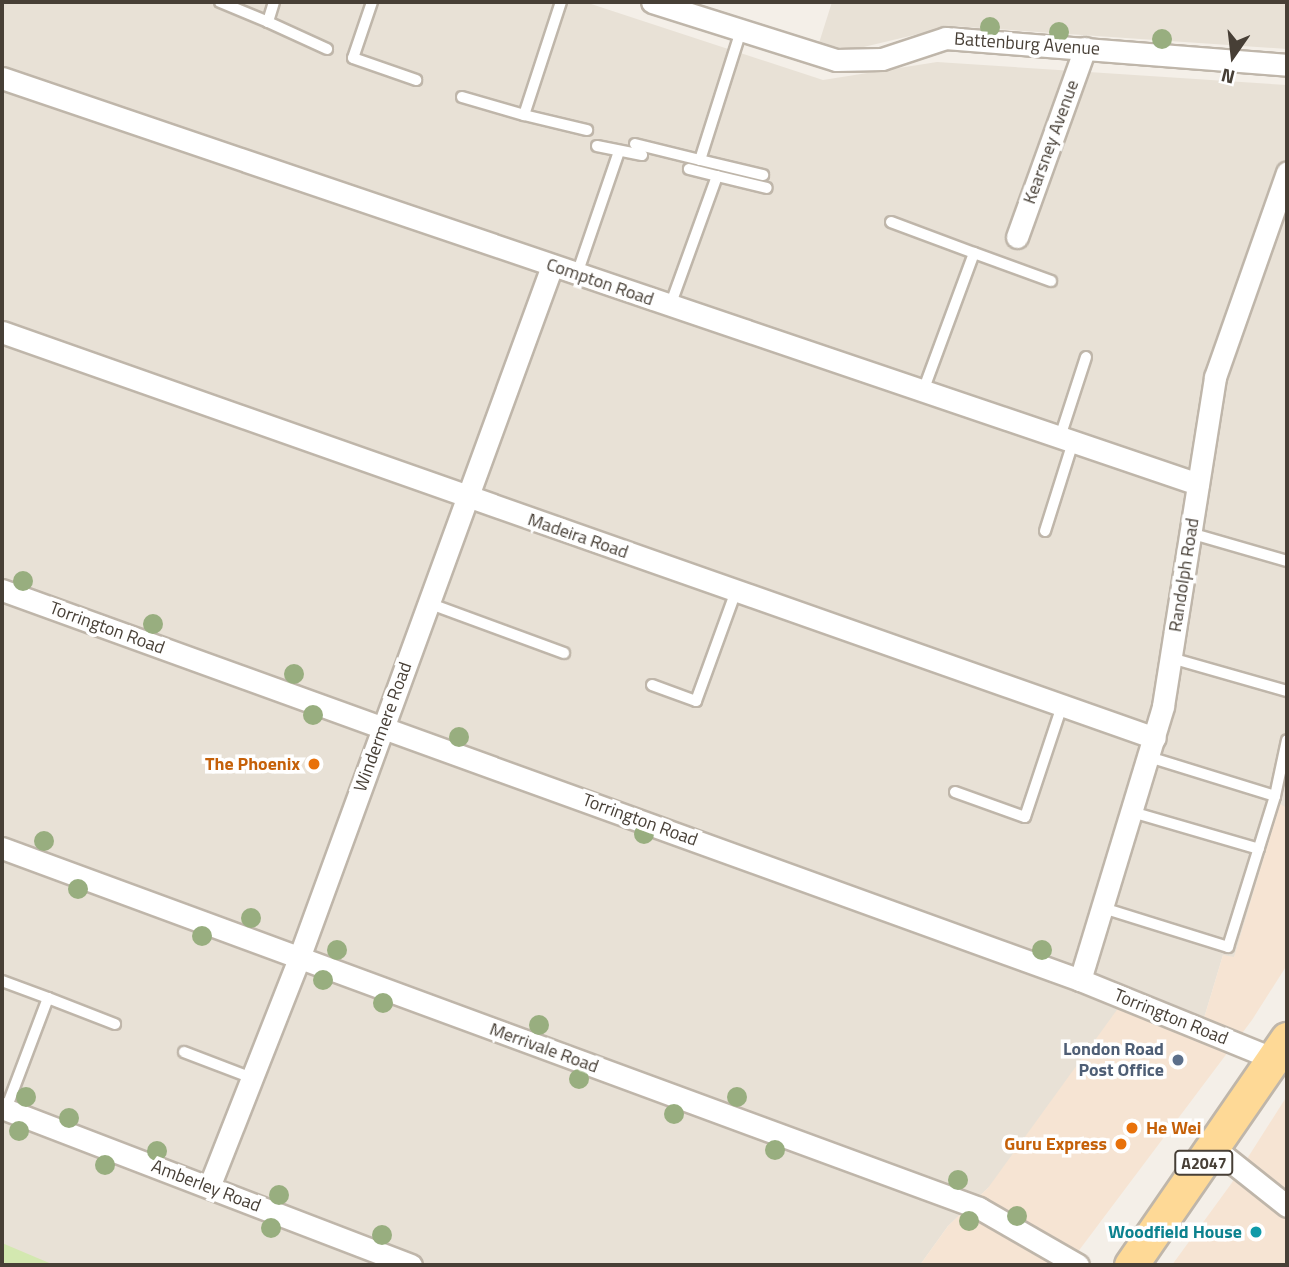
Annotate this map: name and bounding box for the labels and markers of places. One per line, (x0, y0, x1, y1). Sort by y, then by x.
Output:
place label: The Phoenix (205, 753, 300, 775)
marker: The Phoenix (306, 756, 322, 772)
place label: London Road Post Office (1063, 1039, 1164, 1082)
marker: London Road Post Office (1170, 1052, 1186, 1068)
place label: He Wei (1146, 1117, 1201, 1139)
marker: He Wei (1124, 1120, 1140, 1136)
place label: Guru Express (1004, 1133, 1107, 1155)
marker: Guru Express (1113, 1136, 1129, 1152)
place label: Woodfield House (1108, 1221, 1242, 1243)
marker: Woodfield House (1248, 1224, 1264, 1240)

